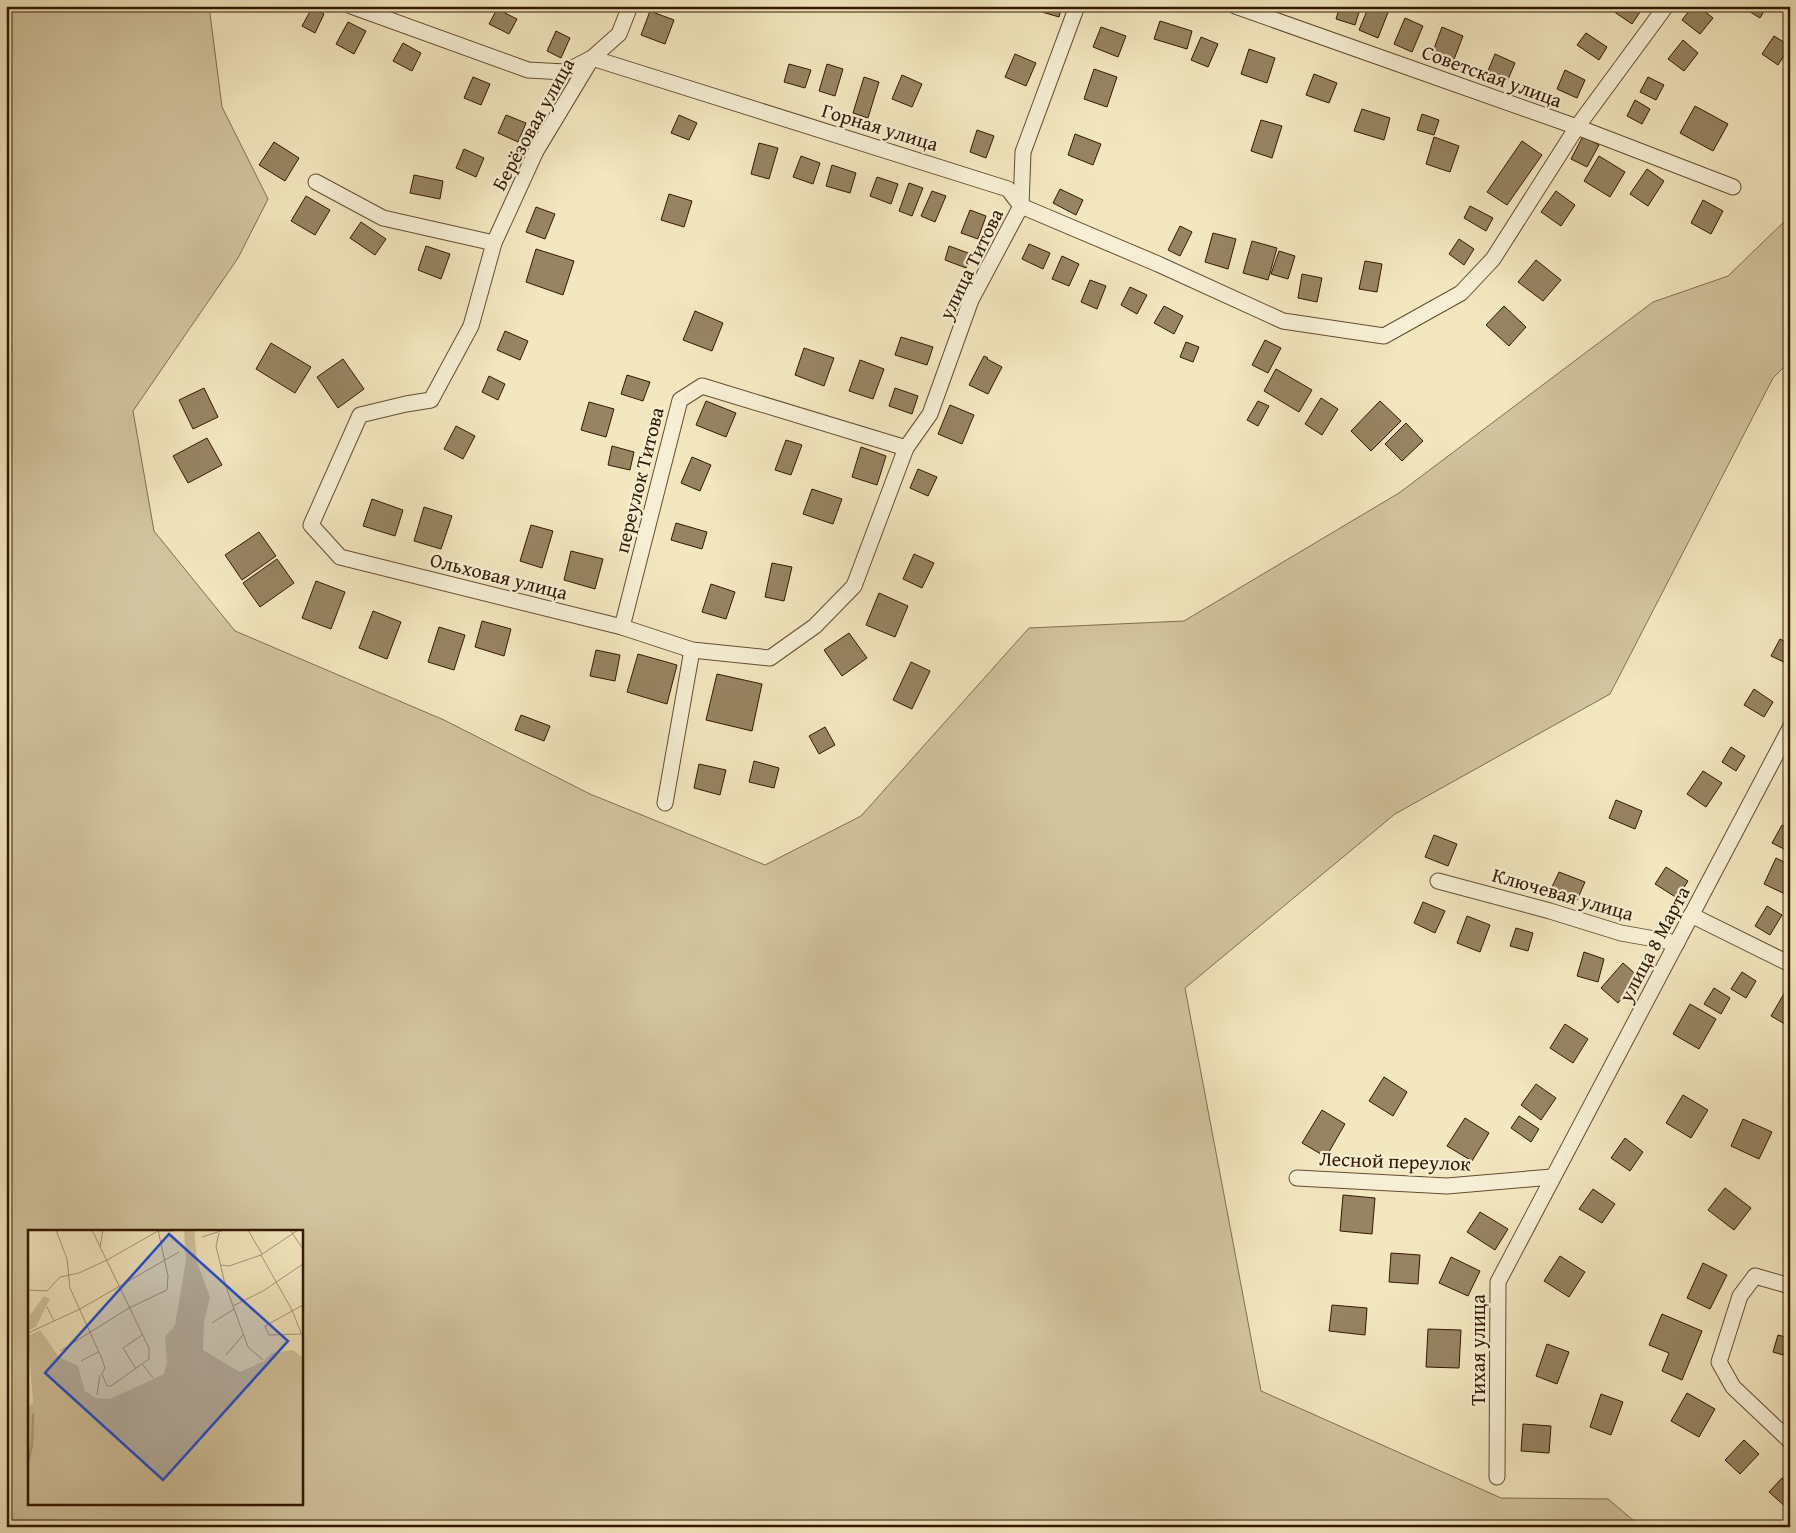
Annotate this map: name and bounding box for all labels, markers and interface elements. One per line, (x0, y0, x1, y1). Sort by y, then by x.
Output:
street label: Советская улица (1418, 37, 1567, 114)
street label: Берёзовая улица (484, 52, 581, 195)
street label: Горная улица (818, 95, 942, 158)
street label: улица Титова (931, 203, 1010, 325)
street label: переулок Титова (606, 403, 671, 556)
street label: Ольховая улица (427, 544, 571, 607)
street label: Ключевая улица (1489, 860, 1638, 928)
street label: улица 8 Марта (1610, 880, 1697, 1008)
street label: Лесной переулок (1319, 1143, 1472, 1178)
inset map (28, 1230, 302, 1506)
street label: Тихая улица (1463, 1294, 1492, 1406)

